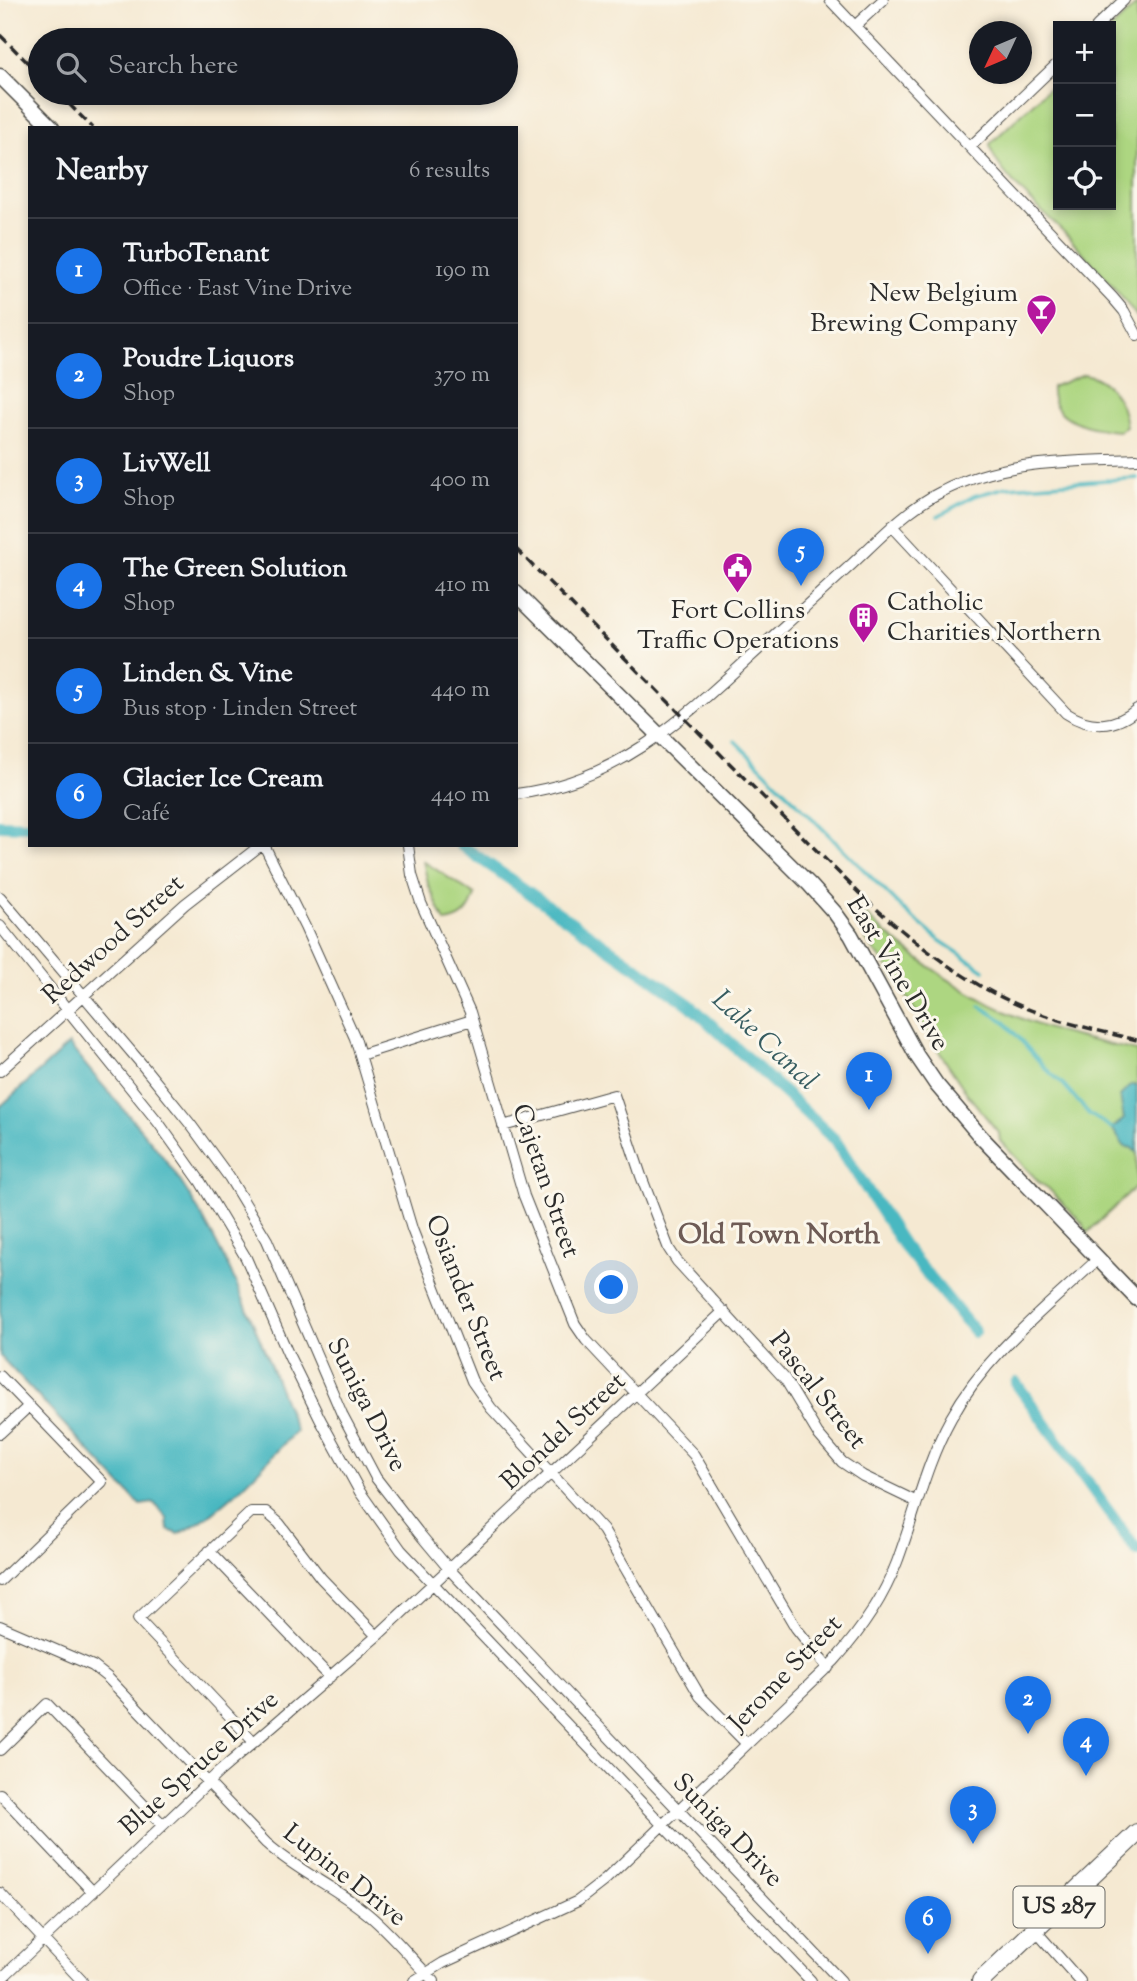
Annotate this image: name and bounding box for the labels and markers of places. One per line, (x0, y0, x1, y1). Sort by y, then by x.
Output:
place label: New Belgium Brewing Company (810, 276, 1018, 343)
bar icon: New Belgium Brewing Company (1024, 292, 1058, 336)
pin: 5 (778, 528, 824, 586)
public building icon: Fort Collins Traffic Operations (721, 551, 755, 595)
place label: Catholic Charities Northern (887, 585, 1101, 652)
place label: Fort Collins Traffic Operations (637, 593, 839, 660)
building icon: Catholic Charities Northern (847, 601, 881, 645)
pin: 1 (846, 1052, 892, 1110)
pin: 2 (1005, 1676, 1051, 1734)
pin: 4 (1063, 1718, 1109, 1776)
pin: 3 (950, 1786, 996, 1844)
pin: 6 (905, 1896, 951, 1954)

